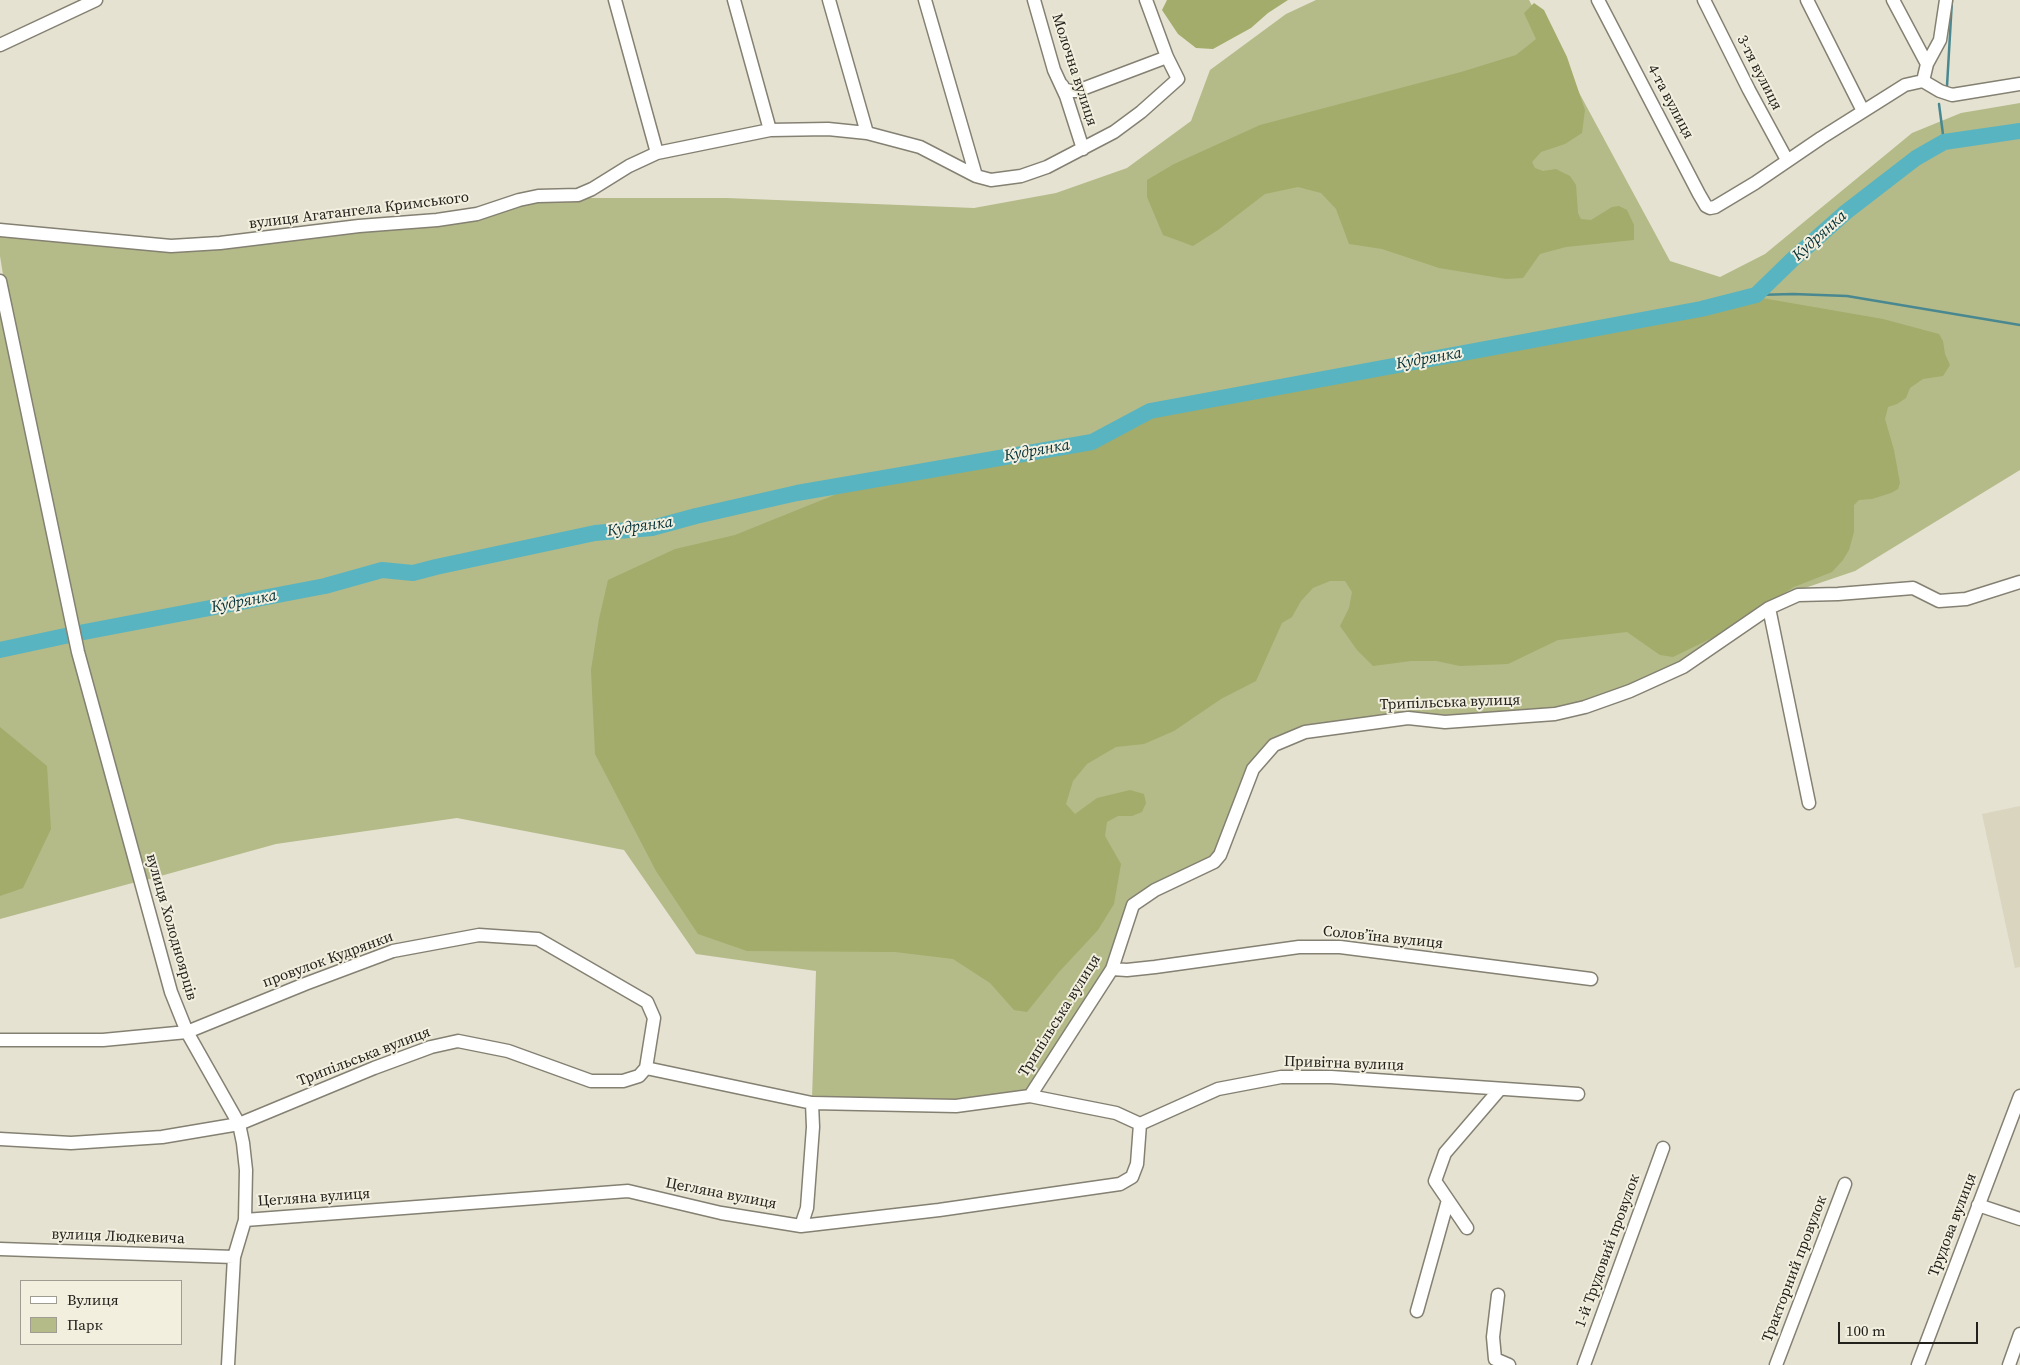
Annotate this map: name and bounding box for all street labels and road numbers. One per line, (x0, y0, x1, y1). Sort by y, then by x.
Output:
street label: Молочна вулиця (1047, 12, 1101, 128)
street label: 3-тя вулиця (1732, 33, 1786, 113)
street label: 4-та вулиця (1643, 62, 1697, 142)
street label: вулиця Агатангела Кримського (248, 189, 470, 233)
street label: Трипільська вулиця (1379, 692, 1521, 714)
street label: вулиця Холодноярців (141, 852, 201, 1002)
street label: Соловʼїна вулиця (1322, 923, 1444, 953)
street label: провулок Кудрянки (260, 928, 396, 992)
street label: Трипільська вулиця (1015, 951, 1105, 1081)
street label: Трипільська вулиця (295, 1023, 433, 1091)
street label: Привітна вулиця (1283, 1053, 1405, 1075)
street label: Трудова вулиця (1925, 1171, 1981, 1279)
street label: 1-й Трудовий провулок (1572, 1172, 1644, 1330)
street label: Цегляна вулиця (664, 1174, 778, 1214)
street label: Цегляна вулиця (257, 1185, 371, 1211)
street label: Тракторний провулок (1759, 1193, 1831, 1345)
street label: вулиця Людкевича (51, 1226, 185, 1248)

